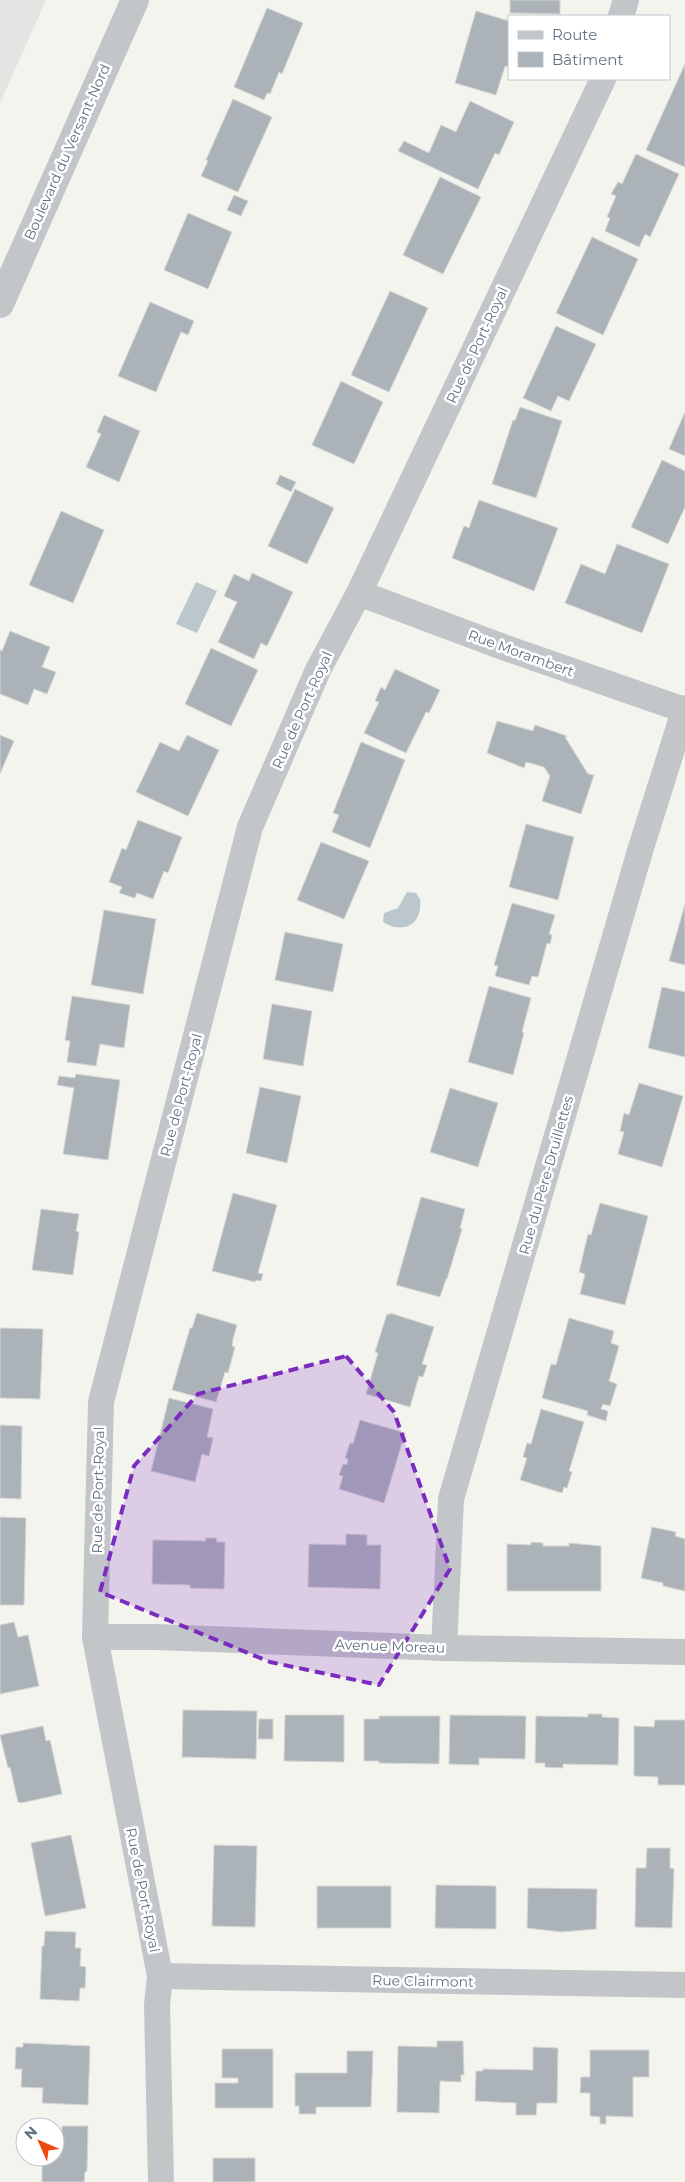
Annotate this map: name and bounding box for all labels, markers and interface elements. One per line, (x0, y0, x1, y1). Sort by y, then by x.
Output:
legend (508, 15, 670, 80)
text: Route (552, 25, 597, 44)
text: Bâtiment (552, 50, 624, 69)
street label: Boulevard du Versant-Nord (20, 61, 114, 243)
street label: Rue de Port-Royal (442, 284, 512, 406)
street label: Rue Morambert (466, 625, 577, 681)
street label: Rue de Port-Royal (268, 648, 336, 772)
street label: Rue de Port-Royal (156, 1031, 206, 1159)
street label: Rue du Père-Druillettes (515, 1093, 577, 1257)
street label: Rue de Port-Royal (88, 1427, 108, 1553)
street label: Avenue Moreau (335, 1635, 445, 1657)
street label: Rue de Port-Royal (122, 1826, 164, 1954)
street label: Rue Clairmont (372, 1971, 474, 1991)
north arrow (15, 2117, 65, 2167)
text: N (20, 2122, 41, 2143)

